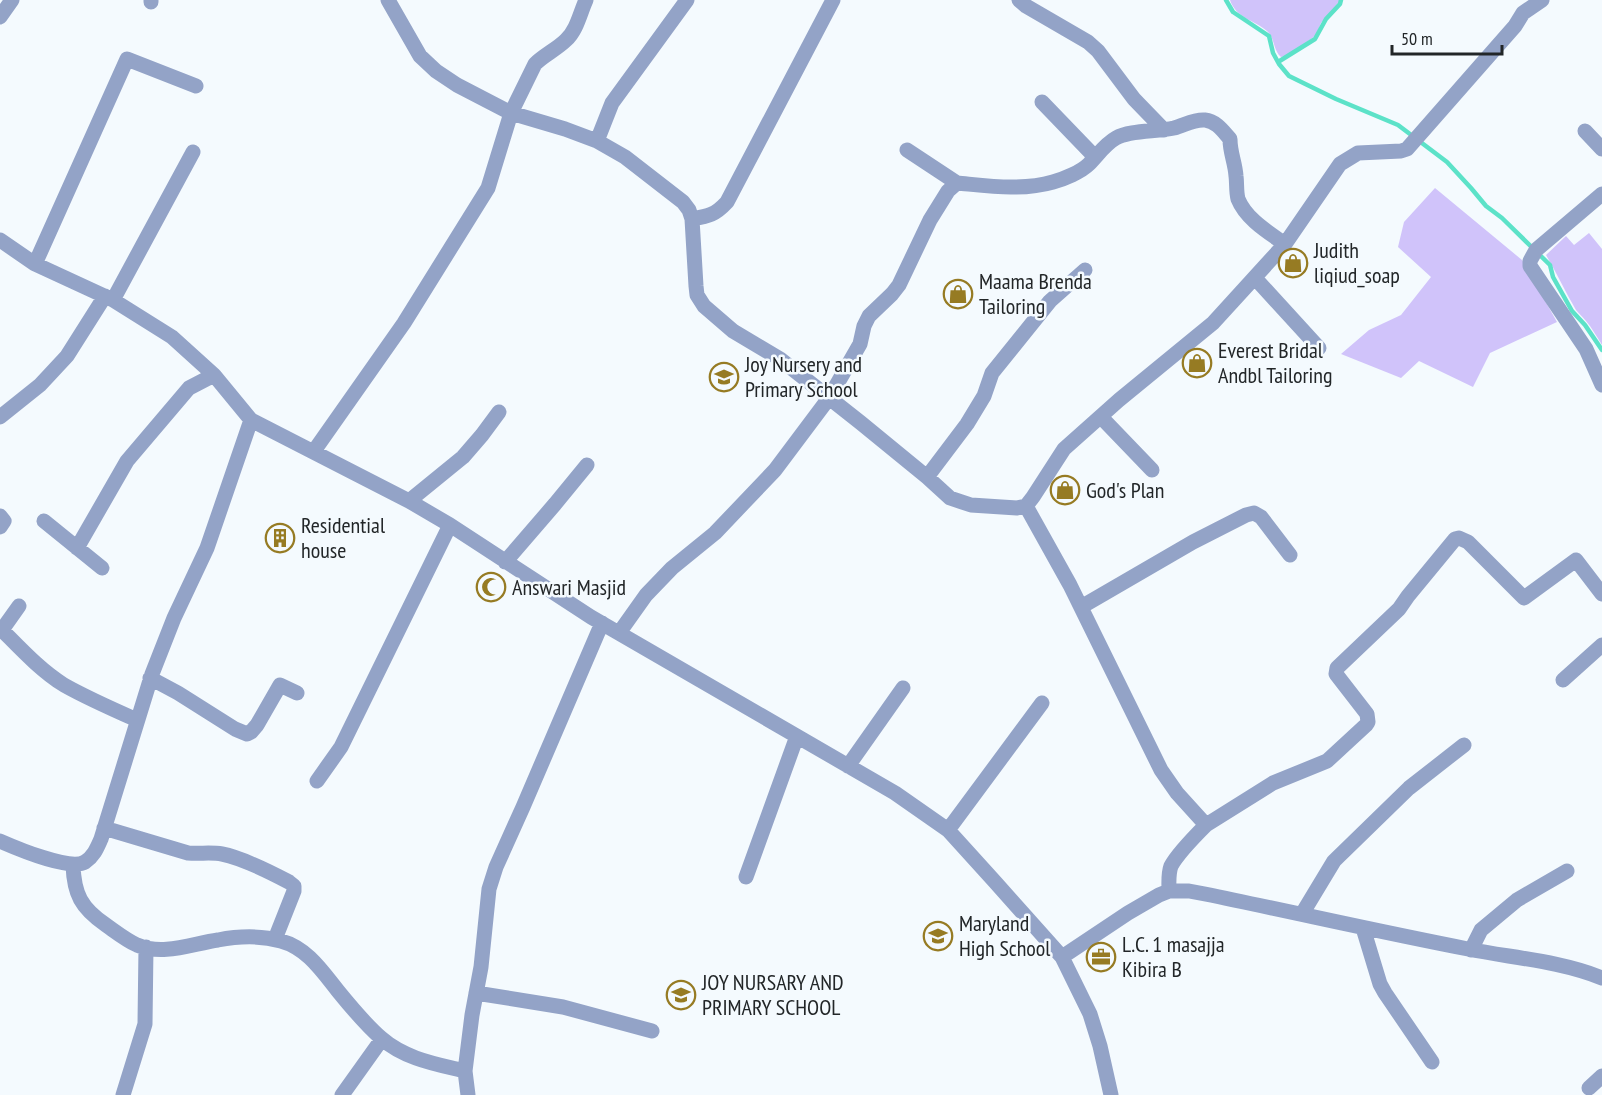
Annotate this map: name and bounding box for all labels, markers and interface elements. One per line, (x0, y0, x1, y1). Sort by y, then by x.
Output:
scale bar (1392, 18, 1502, 56)
text: 50 m (1401, 27, 1433, 50)
place label: Judith liqiud_soap (1313, 236, 1400, 289)
shop icon: Judith liqiud_soap (1277, 247, 1309, 279)
place label: Maama Brenda Tailoring (979, 267, 1092, 320)
shop icon: Maama Brenda Tailoring (942, 278, 974, 310)
place label: Everest Bridal Andbl Tailoring (1218, 336, 1333, 389)
shop icon: Everest Bridal Andbl Tailoring (1181, 347, 1213, 379)
place label: Joy Nursery and Primary School (744, 350, 862, 403)
school or university icon: Joy Nursery and Primary School (708, 361, 740, 393)
shop icon: God's Plan (1049, 474, 1081, 506)
place label: God's Plan (1086, 476, 1164, 504)
place label: Residential house (301, 511, 386, 564)
building icon: Residential house (264, 522, 296, 554)
mosque icon: Answari Masjid (475, 571, 507, 603)
place label: Answari Masjid (512, 573, 626, 601)
place label: Maryland High School (959, 909, 1051, 962)
school or university icon: Maryland High School (922, 920, 954, 952)
place label: L.C. 1 masajja Kibira B (1122, 930, 1224, 983)
office icon: L.C. 1 masajja Kibira B (1085, 941, 1117, 973)
place label: JOY NURSARY AND PRIMARY SCHOOL (701, 968, 844, 1021)
school or university icon: JOY NURSARY AND PRIMARY SCHOOL (665, 979, 697, 1011)

